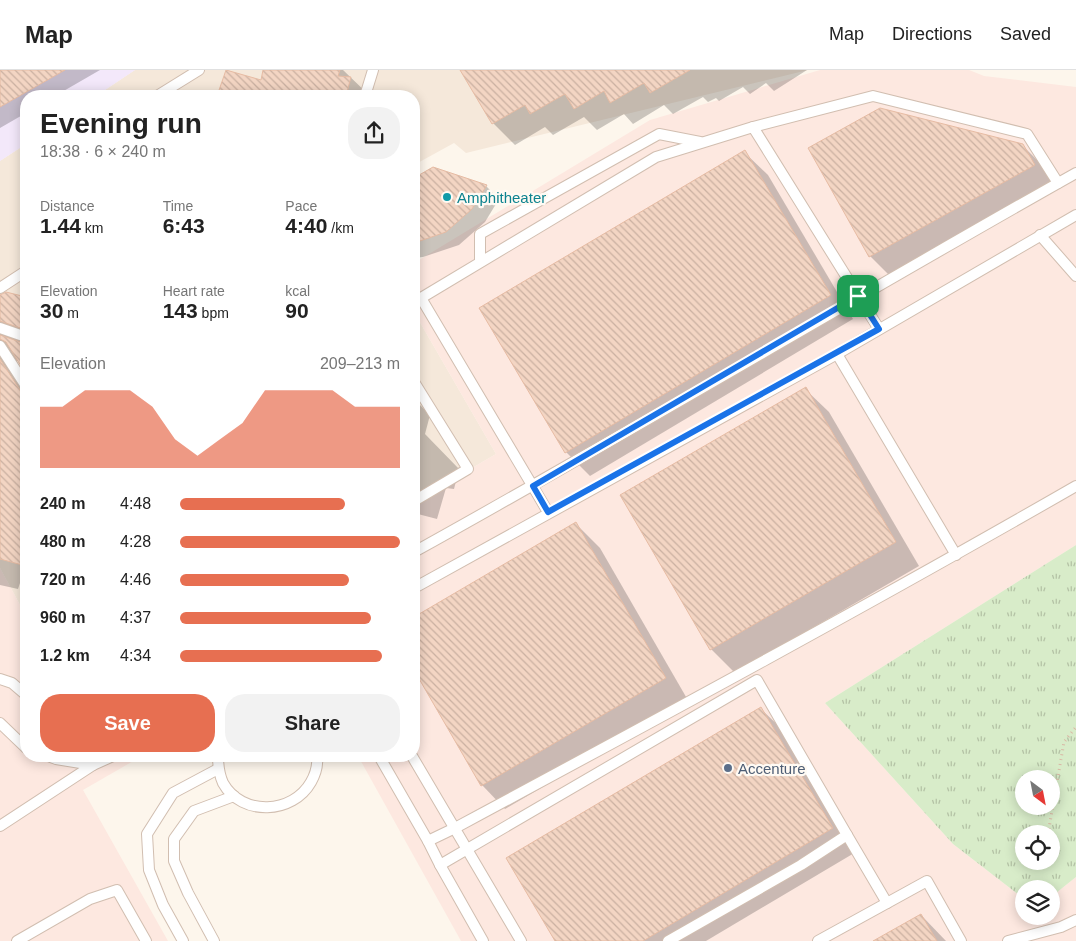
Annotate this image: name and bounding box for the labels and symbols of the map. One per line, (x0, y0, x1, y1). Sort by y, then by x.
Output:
place label: Amphitheater (457, 189, 546, 206)
marker: Amphitheater (441, 191, 453, 203)
pin (837, 275, 879, 317)
place label: Accenture (738, 760, 806, 777)
marker: Accenture (722, 762, 734, 774)
north arrow (1015, 770, 1060, 815)

